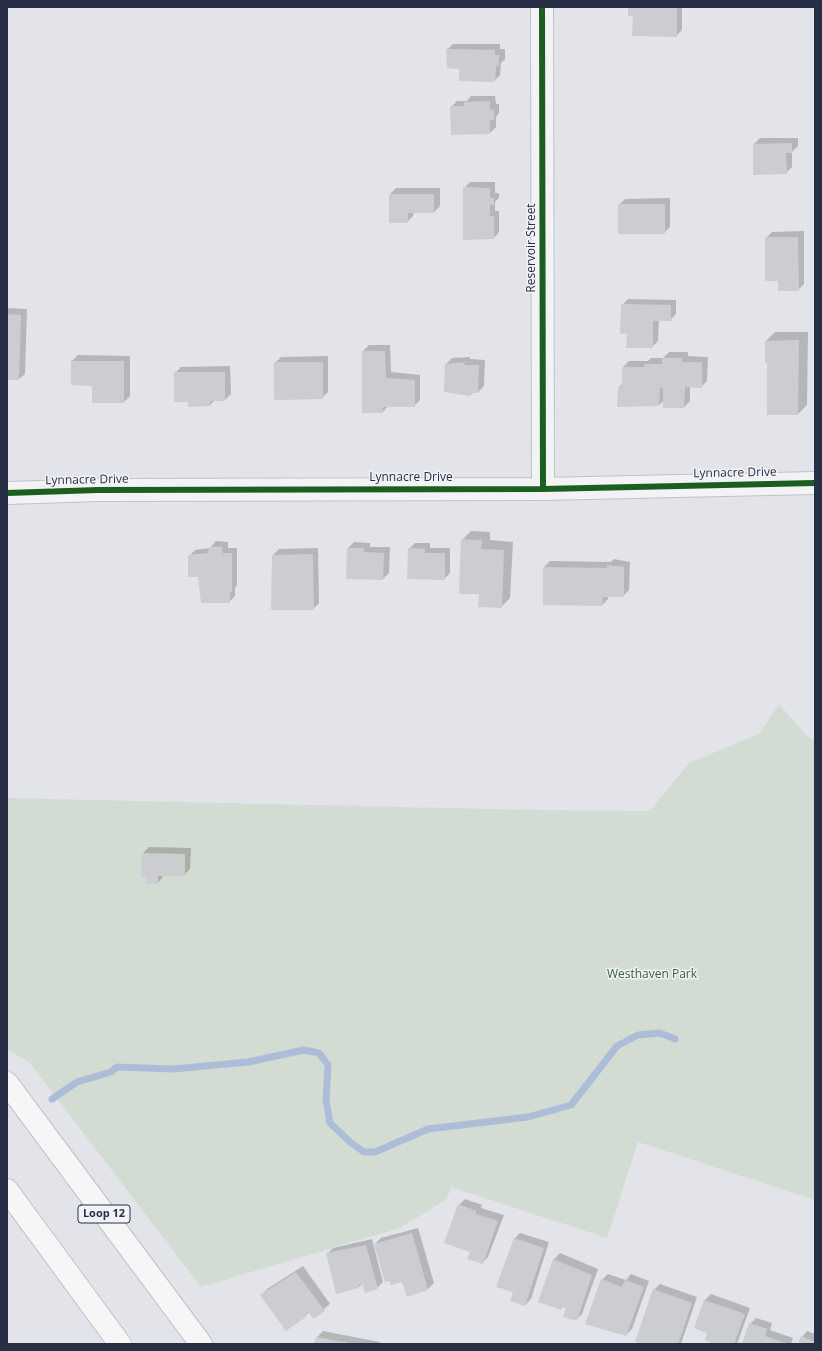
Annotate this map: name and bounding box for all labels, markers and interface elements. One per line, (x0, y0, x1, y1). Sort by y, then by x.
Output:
street label: Reservoir Street (525, 203, 539, 293)
street label: Lynnacre Drive (693, 465, 777, 481)
street label: Lynnacre Drive (369, 471, 453, 485)
street label: Lynnacre Drive (45, 472, 129, 488)
park label: Westhaven Park (607, 968, 697, 982)
road number: Loop 12 (78, 1205, 130, 1223)

